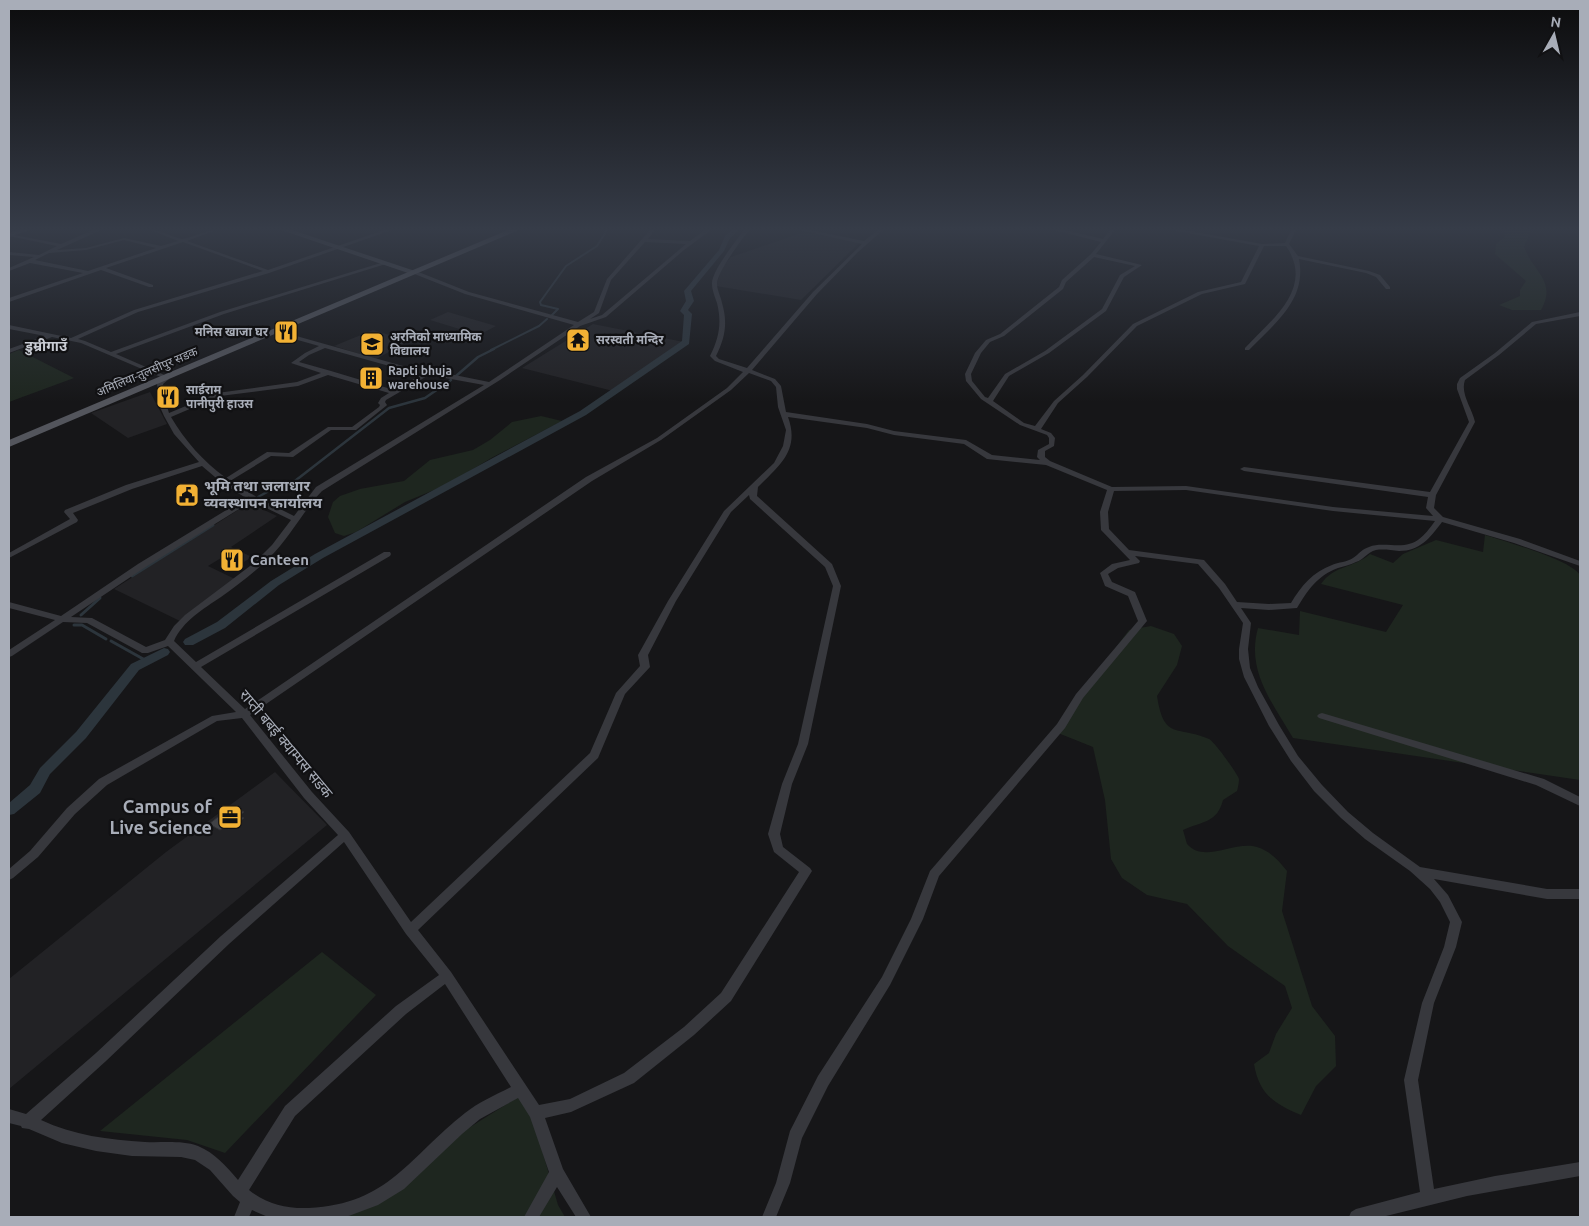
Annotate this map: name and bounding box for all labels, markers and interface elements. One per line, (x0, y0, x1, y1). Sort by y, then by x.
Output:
north arrow (1529, 10, 1579, 60)
text: N (1550, 13, 1562, 31)
restaurant icon: मनिस खाजा घर (273, 319, 299, 345)
place label: मनिस खाजा घर (195, 324, 269, 338)
temple icon: सरस्वती मन्दिर (565, 327, 591, 353)
place label: अरनिको माध्यामिक विद्यालय (390, 329, 483, 357)
school or university icon: अरनिको माध्यामिक विद्यालय (359, 331, 385, 357)
place label: सरस्वती मन्दिर (596, 332, 664, 346)
district label: डुम्रीगाउँ (24, 337, 68, 356)
street label: अमिलिया-तुलसीपुर सडक (94, 343, 201, 401)
place label: Rapti bhuja warehouse (388, 364, 452, 391)
building icon: Rapti bhuja warehouse (358, 365, 384, 391)
place label: साईराम पानीपुरी हाउस (186, 383, 254, 413)
restaurant icon: साईराम पानीपुरी हाउस (155, 384, 181, 410)
place label: भूमि तथा जलाधार व्यवस्थापन कार्यालय (203, 477, 322, 511)
public building icon: भूमि तथा जलाधार व्यवस्थापन कार्यालय (174, 482, 200, 508)
restaurant icon: Canteen (219, 547, 245, 573)
place label: Canteen (250, 551, 309, 568)
street label: राप्ती बबई क्याम्पस सडक (236, 686, 337, 801)
place label: Campus of Live Science (109, 796, 213, 837)
office icon: Campus of Live Science (217, 804, 243, 830)

